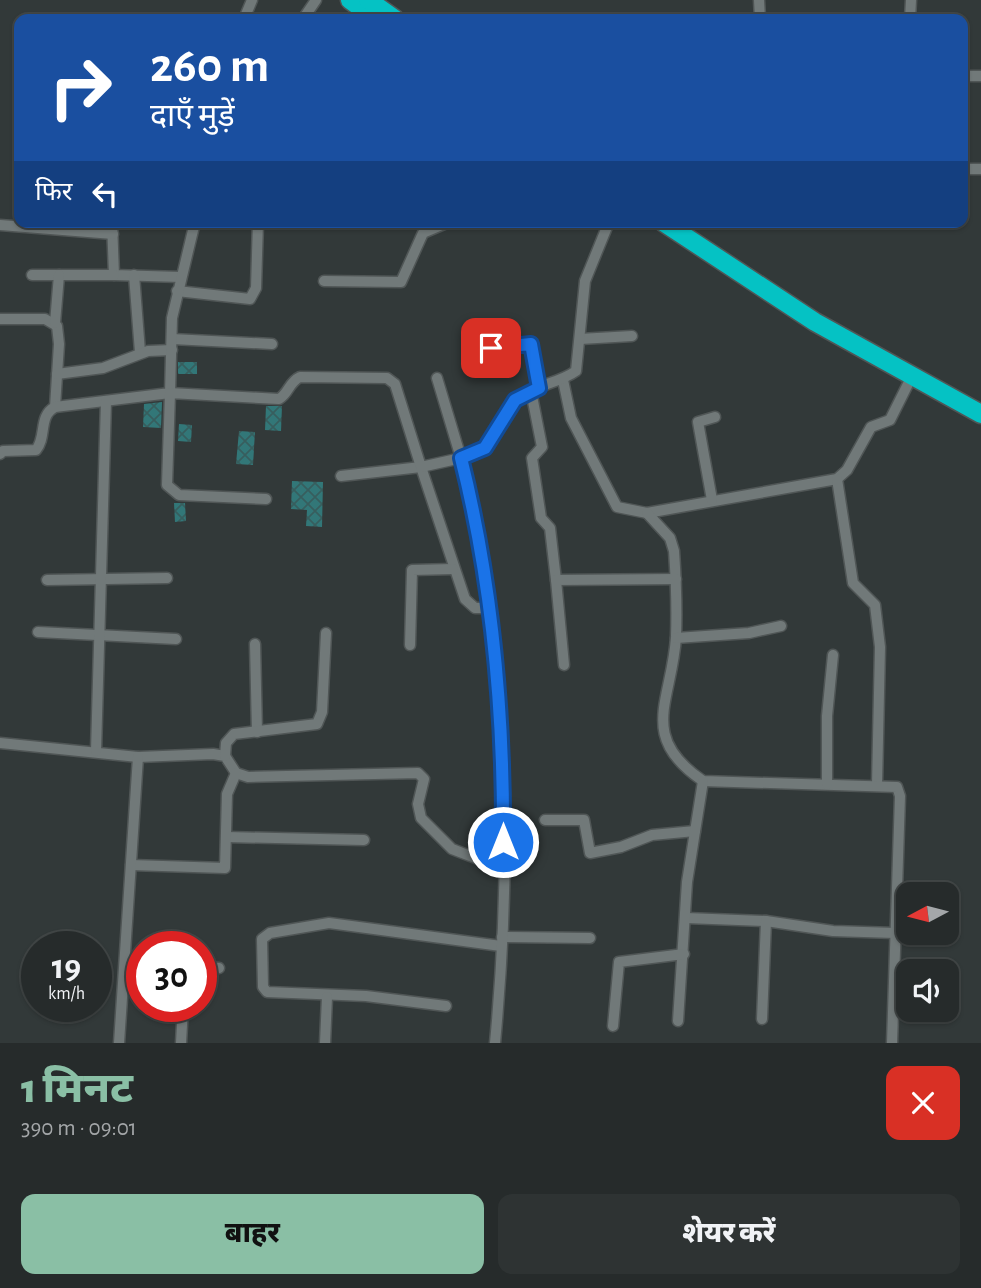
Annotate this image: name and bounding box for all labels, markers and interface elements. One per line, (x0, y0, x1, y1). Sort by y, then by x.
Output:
icon: right (35, 42, 126, 133)
text: 260 m (150, 42, 269, 91)
text: दाएँ मुड़ें (150, 100, 235, 132)
icon: left (86, 175, 124, 213)
text: फिर (35, 179, 72, 205)
pin (461, 318, 521, 378)
icon: arrive (472, 329, 510, 367)
position arrow (466, 805, 540, 879)
north arrow (896, 882, 959, 945)
map controls (896, 882, 959, 1022)
speed limit sign: 30 (126, 931, 217, 1022)
text: 19 (52, 950, 81, 985)
button: sound (896, 959, 959, 1022)
text: km/h (48, 985, 85, 1003)
button: close (886, 1066, 960, 1140)
text: 1 मिनट (21, 1068, 133, 1110)
text: 390 m · 09:01 (21, 1117, 137, 1140)
button: बाहर (21, 1194, 484, 1274)
button: शेयर करें (498, 1194, 960, 1274)

